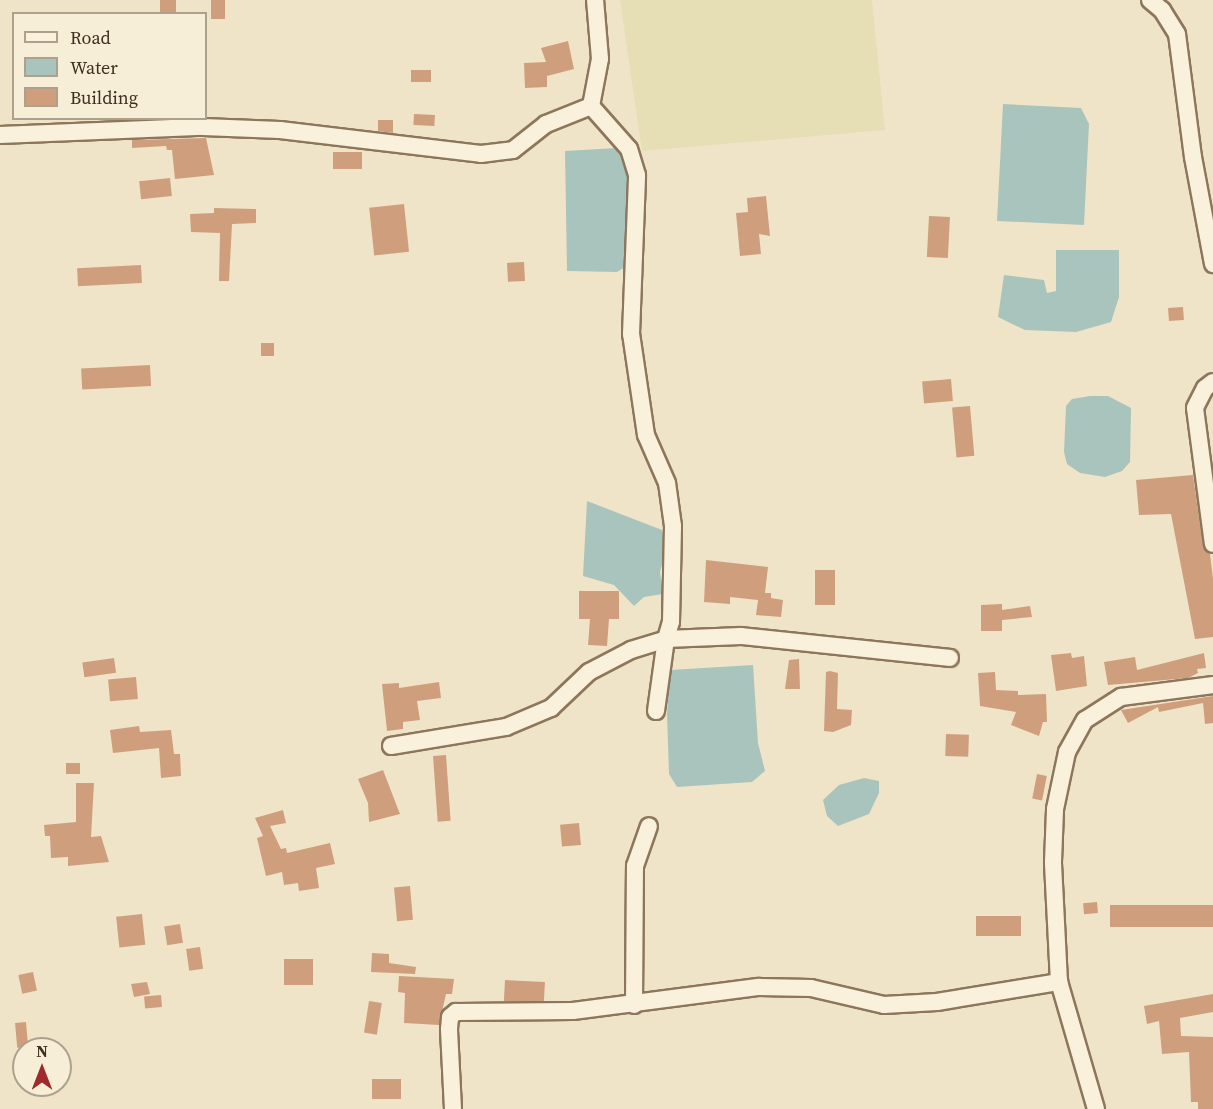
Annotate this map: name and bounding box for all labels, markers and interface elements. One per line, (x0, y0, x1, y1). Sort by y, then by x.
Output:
legend (12, 12, 207, 120)
text: Road (70, 25, 111, 50)
text: Water (70, 55, 118, 80)
text: Building (70, 85, 138, 110)
north arrow (12, 1037, 72, 1097)
text: N (36, 1040, 48, 1062)

